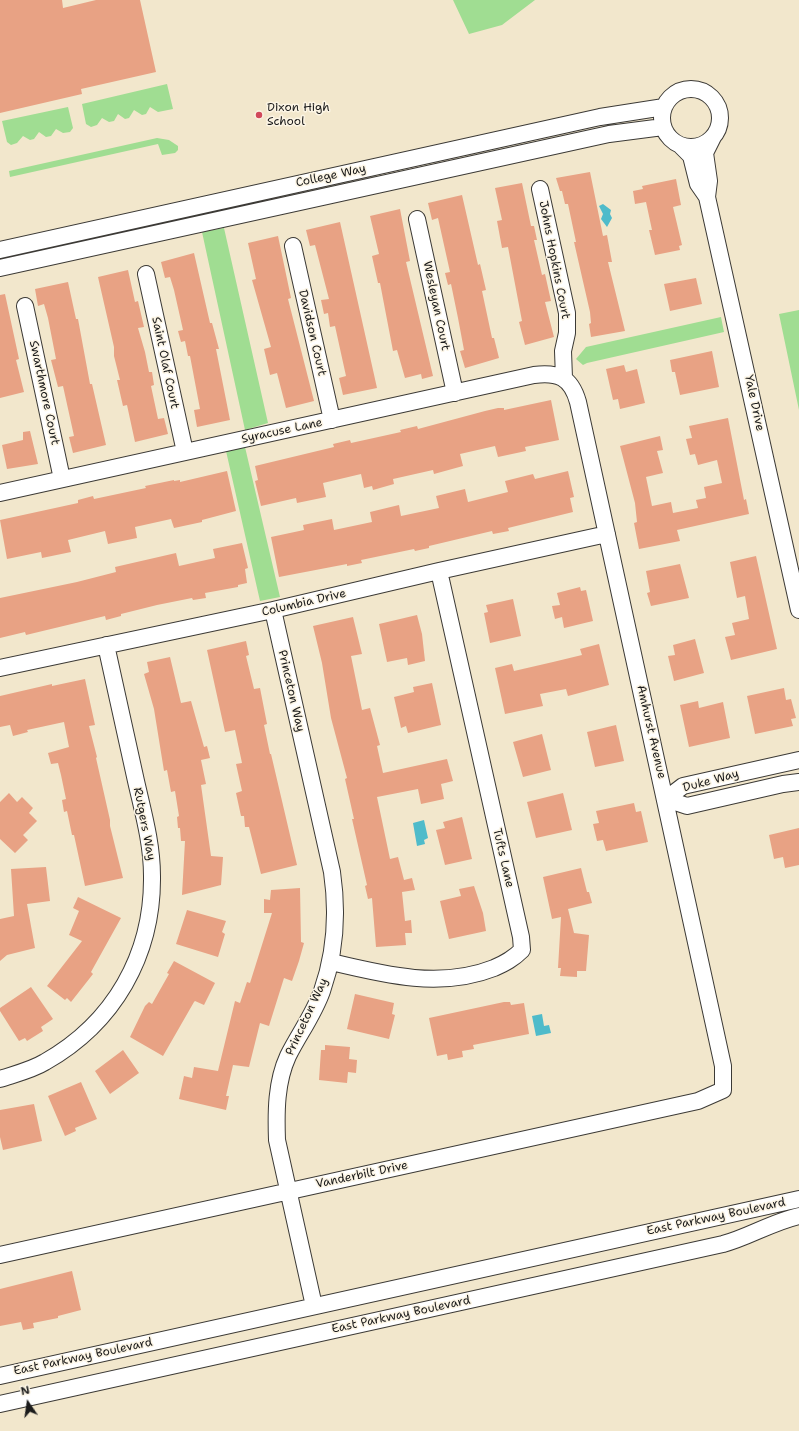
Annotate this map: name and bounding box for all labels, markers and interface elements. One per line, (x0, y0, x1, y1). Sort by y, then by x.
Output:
place label: Dixon High School (267, 101, 330, 129)
marker: Dixon High School (254, 110, 264, 120)
street label: College Way (295, 162, 367, 190)
street label: Johns Hopkins Court (535, 199, 573, 321)
street label: Wesleyan Court (419, 260, 453, 352)
street label: Davidson Court (295, 288, 329, 378)
street label: Saint Olaf Court (148, 316, 182, 410)
street label: Swarthmore Court (26, 339, 62, 447)
street label: Yale Drive (741, 374, 767, 432)
street label: Syracuse Lane (240, 415, 324, 447)
street label: Columbia Drive (260, 586, 348, 620)
street label: Princeton Way (275, 649, 307, 733)
street label: Amhurst Avenue (633, 684, 669, 780)
street label: Duke Way (681, 767, 741, 795)
street label: Rutgers Way (130, 786, 158, 862)
street label: Tufts Lane (489, 827, 517, 889)
street label: Princeton Way (283, 976, 331, 1058)
street label: Vanderbilt Drive (315, 1158, 409, 1192)
street label: East Parkway Boulevard (645, 1195, 787, 1239)
street label: East Parkway Boulevard (330, 1293, 472, 1337)
street label: East Parkway Boulevard (12, 1335, 154, 1379)
north arrow (8, 1383, 48, 1423)
text: N (19, 1383, 31, 1399)

